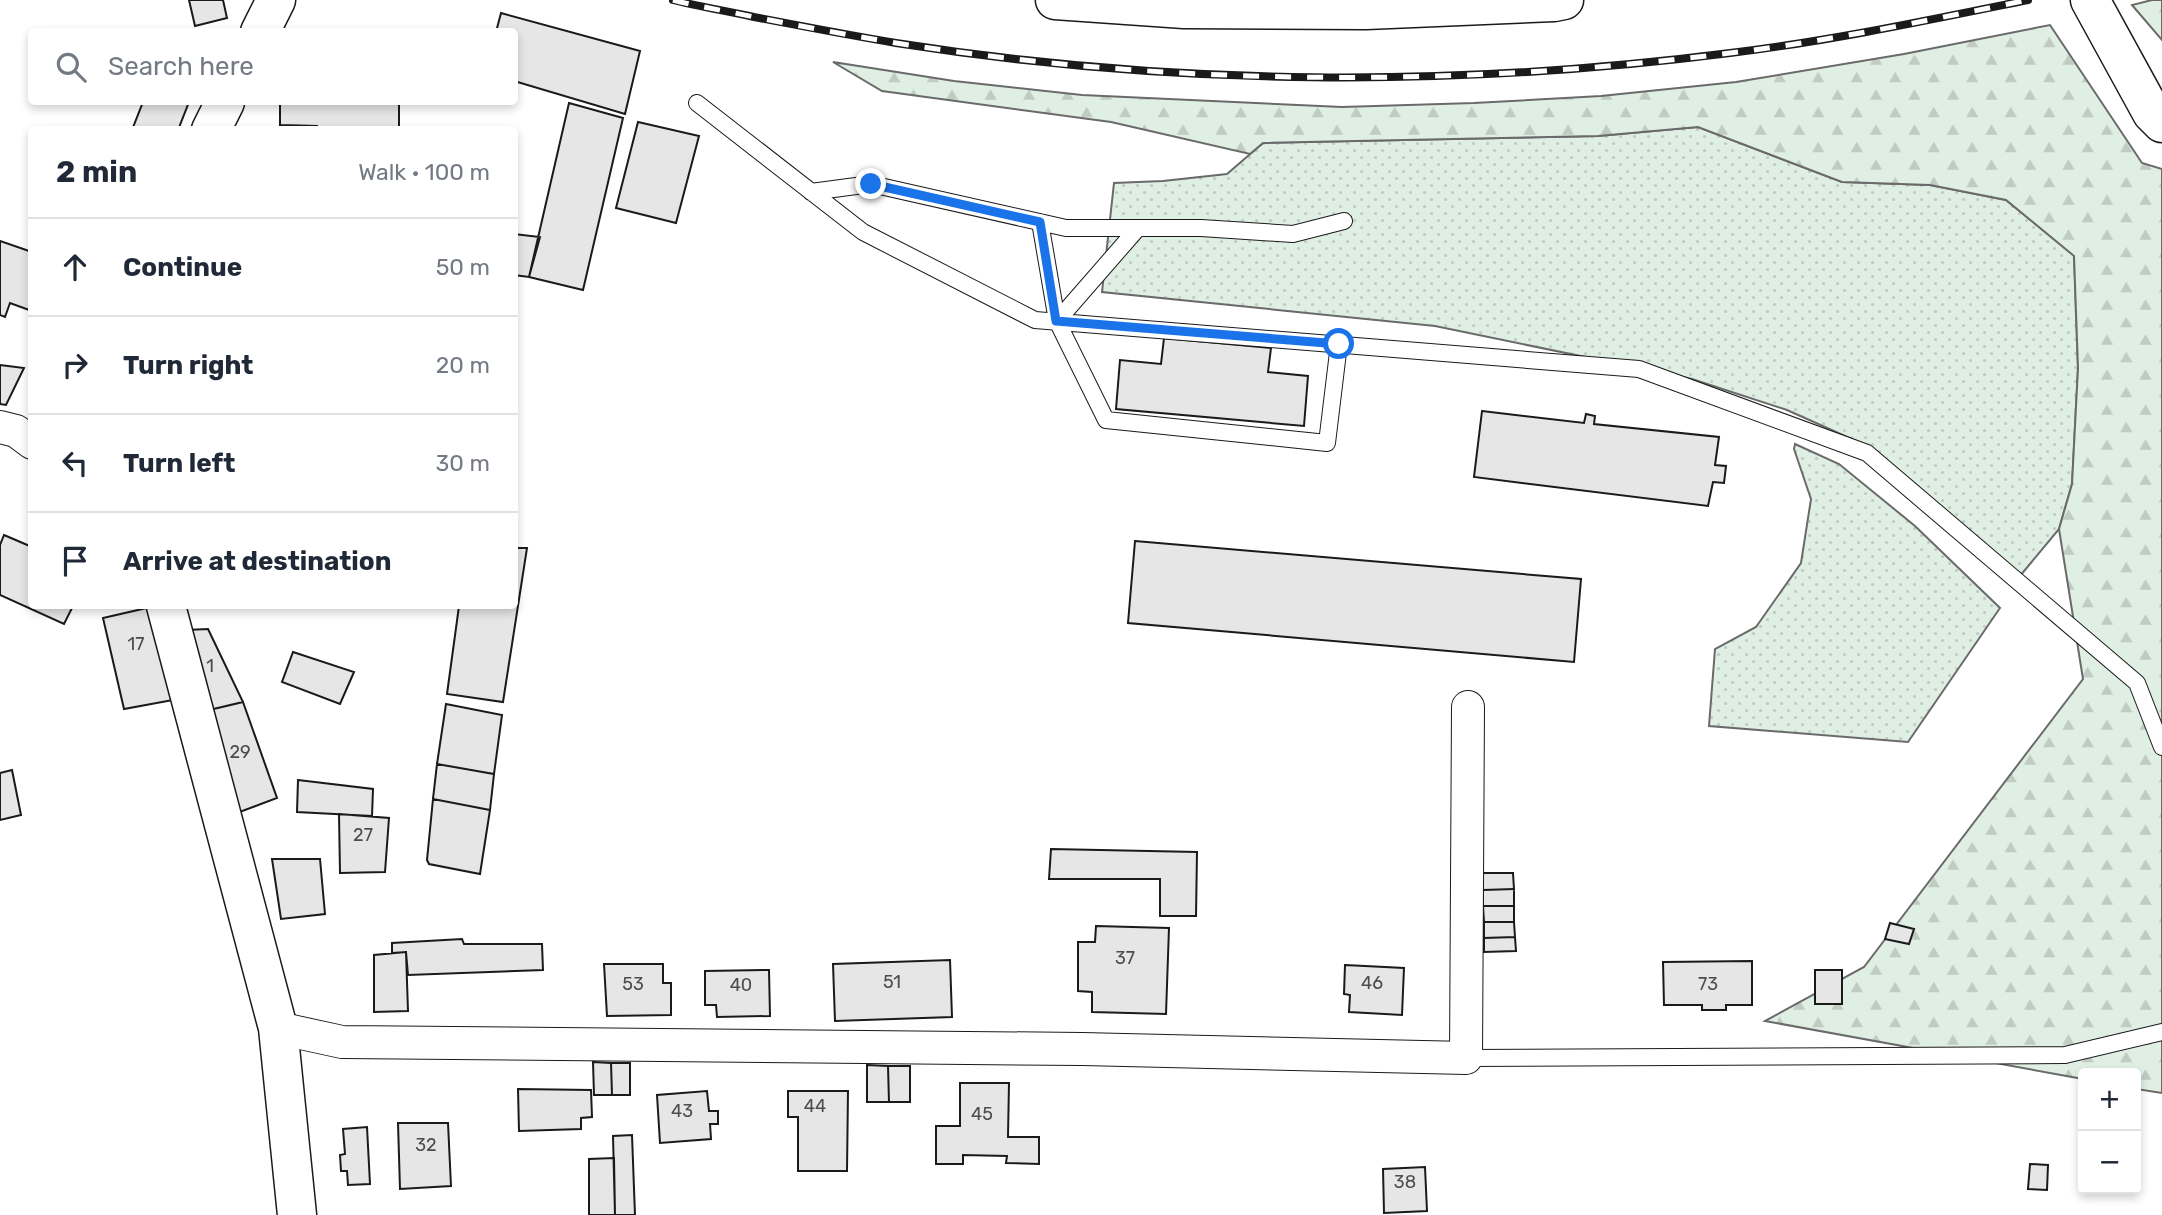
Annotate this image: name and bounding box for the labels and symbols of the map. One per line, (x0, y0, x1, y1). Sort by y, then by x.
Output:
route end (855, 168, 886, 199)
route start (1323, 328, 1354, 359)
house number: 17 (128, 633, 144, 655)
house number: 1 (206, 655, 214, 677)
house number: 29 (229, 741, 251, 763)
house number: 27 (353, 824, 373, 846)
house number: 37 (1115, 947, 1135, 969)
house number: 51 (883, 971, 901, 993)
house number: 46 (1361, 972, 1383, 994)
house number: 53 (622, 973, 644, 995)
house number: 73 (1698, 973, 1718, 995)
house number: 40 (730, 974, 752, 996)
house number: 44 (804, 1095, 826, 1117)
house number: 43 (671, 1100, 693, 1122)
house number: 45 (971, 1103, 993, 1125)
house number: 32 (415, 1134, 437, 1156)
house number: 38 (1394, 1171, 1416, 1193)

